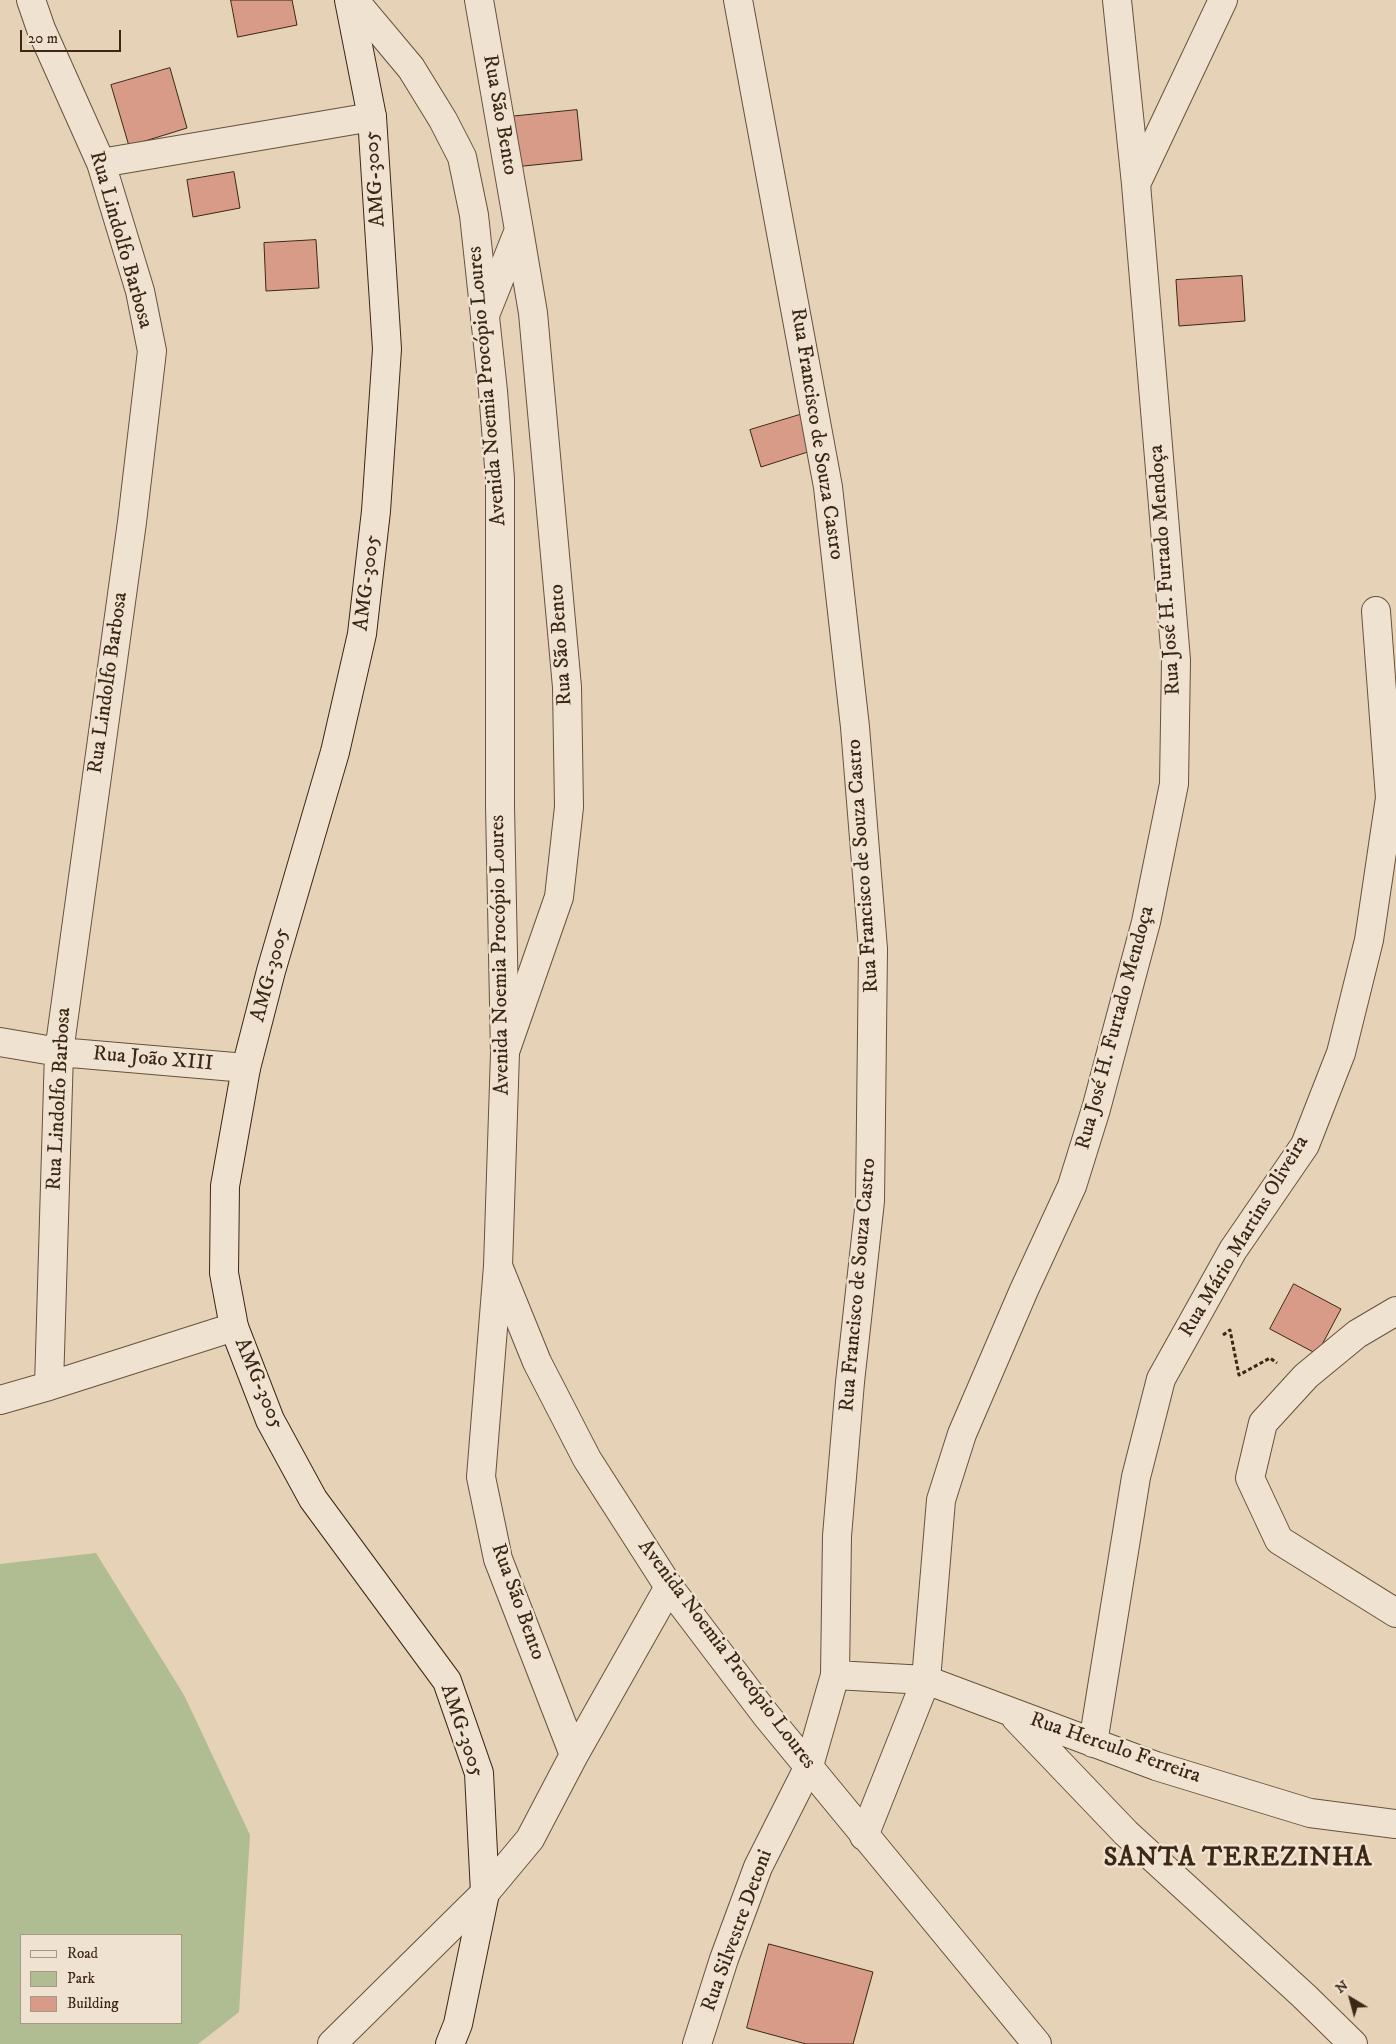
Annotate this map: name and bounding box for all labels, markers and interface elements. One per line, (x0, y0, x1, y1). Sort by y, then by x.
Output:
scale bar (22, 20, 124, 52)
text: 20 m (28, 29, 58, 48)
street label: Rua São Bento (476, 53, 522, 177)
street label: AMG-3005 (360, 130, 392, 228)
street label: Rua Lindolfo Barbosa (83, 148, 157, 332)
street label: Avenida Noemia Procópio Loures (463, 245, 513, 527)
street label: Rua Francisco de Souza Castro (784, 306, 848, 562)
street label: Rua José H. Furtado Mendoça (1145, 444, 1187, 696)
street label: AMG-3005 (350, 534, 386, 632)
street label: Rua São Bento (545, 583, 579, 707)
street label: Rua Lindolfo Barbosa (84, 591, 134, 775)
street label: Rua Francisco de Souza Castro (843, 738, 885, 994)
street label: Avenida Noemia Procópio Loures (486, 814, 516, 1096)
street label: Rua José H. Furtado Mendoça (1071, 903, 1161, 1153)
street label: AMG-3005 (246, 925, 296, 1025)
street label: Rua Lindolfo Barbosa (43, 1007, 77, 1191)
street label: Rua João XIII (92, 1042, 214, 1078)
street label: Rua Mário Martins Oliveira (1175, 1132, 1315, 1342)
street label: Rua Francisco de Souza Castro (835, 1157, 883, 1413)
street label: AMG-3005 (228, 1335, 288, 1433)
street label: Avenida Noemia Procópio Loures (631, 1535, 821, 1775)
street label: Rua São Bento (484, 1540, 550, 1664)
street label: AMG-3005 (433, 1681, 489, 1781)
street label: Rua Herculo Ferreira (1026, 1708, 1204, 1790)
district label: SANTA TEREZINHA (1102, 1844, 1374, 1876)
street label: Rua Silvestre Detoni (697, 1847, 779, 2015)
legend (20, 1934, 182, 2024)
text: Road (67, 1944, 98, 1963)
text: Park (67, 1969, 95, 1988)
north arrow (1326, 1974, 1376, 2024)
text: N (1332, 1976, 1352, 1998)
text: Building (67, 1994, 119, 2013)

